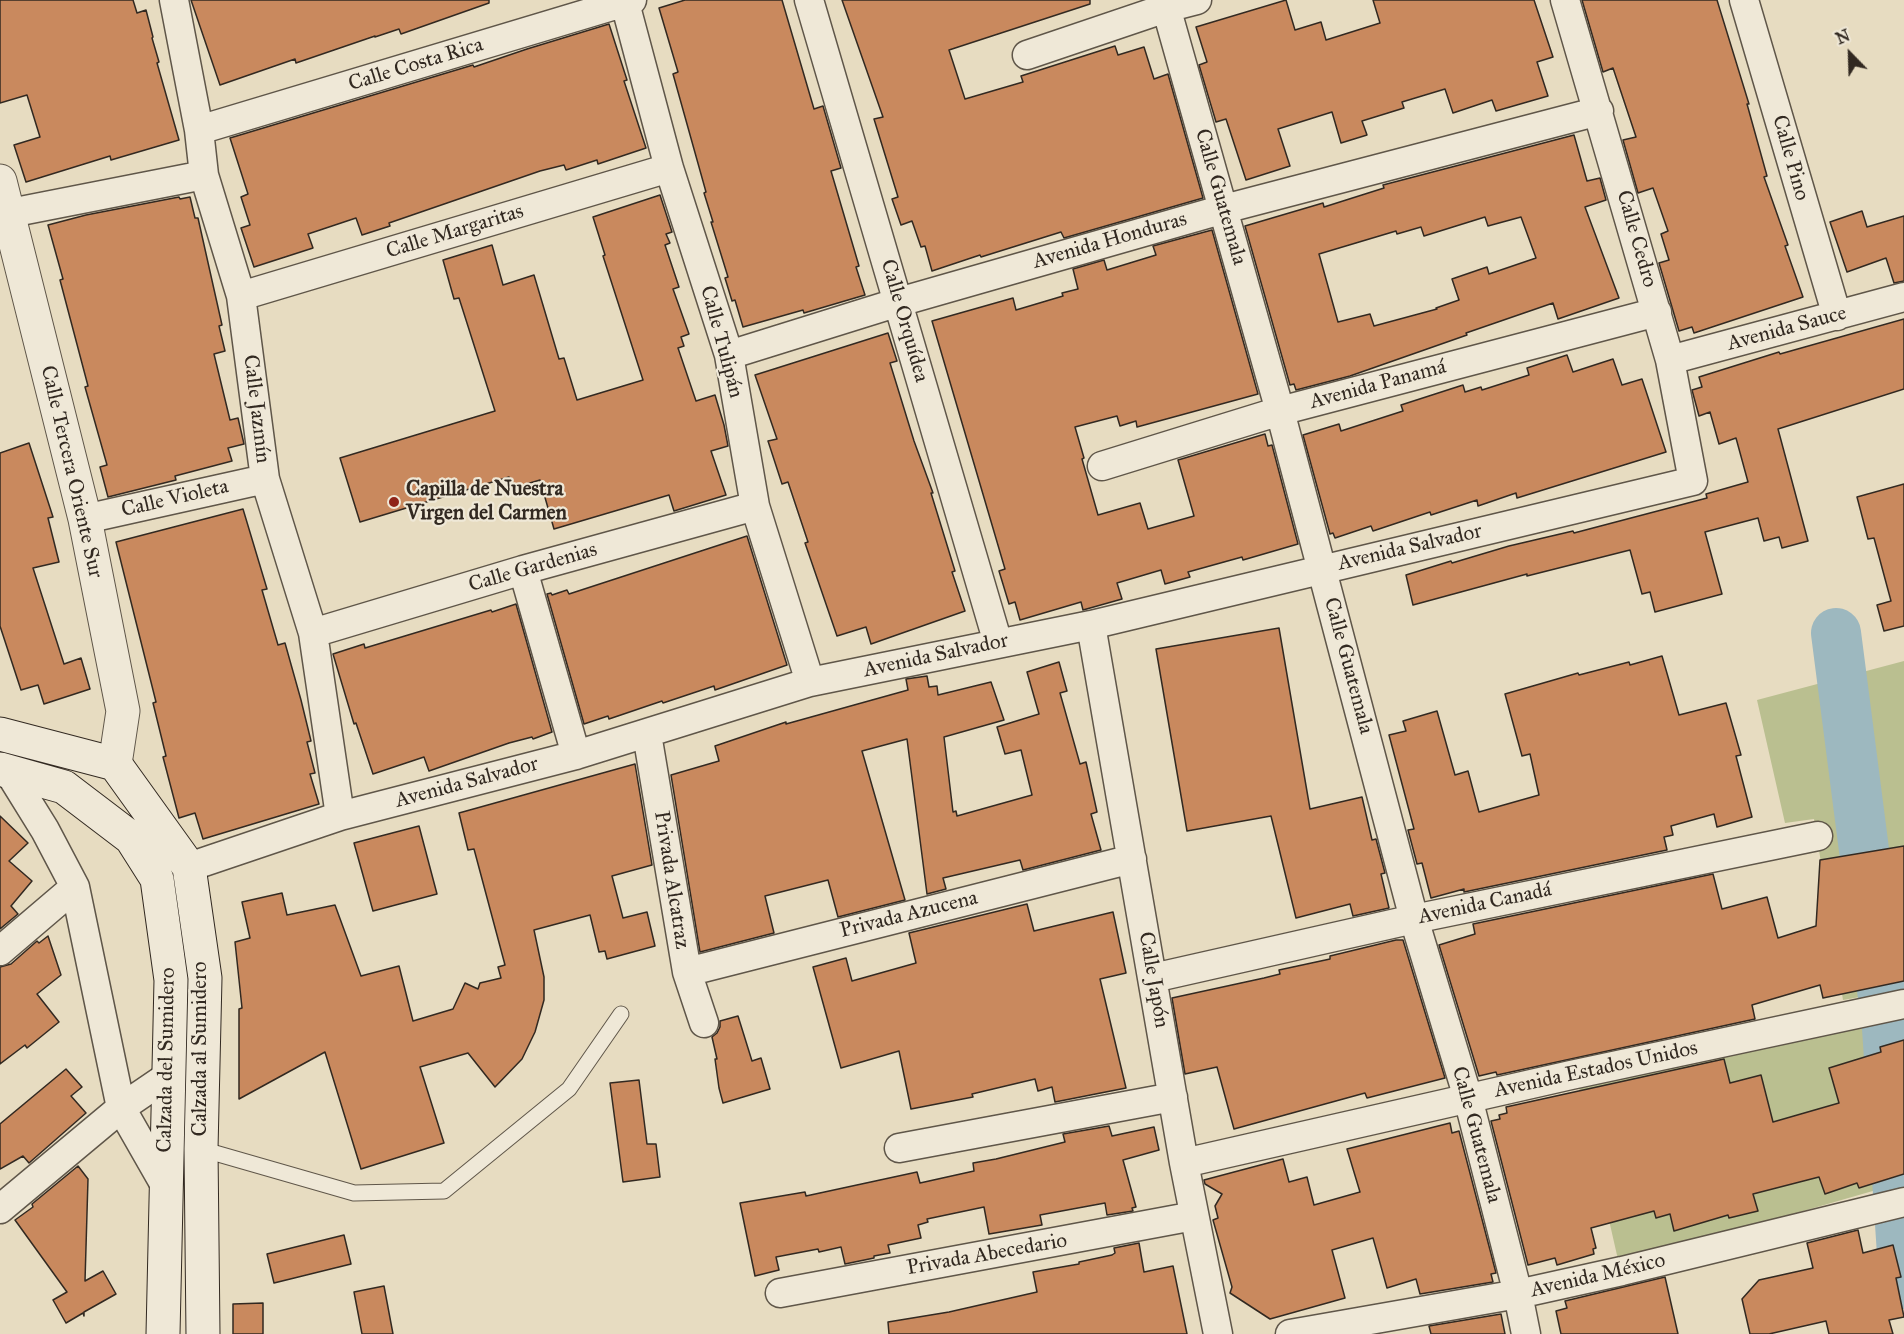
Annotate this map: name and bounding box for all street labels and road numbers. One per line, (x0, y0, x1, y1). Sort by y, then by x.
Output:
street label: Calle Costa Rica (346, 33, 486, 97)
street label: Calle Pino (1766, 112, 1814, 204)
street label: Calle Guatemala (1189, 126, 1251, 268)
street label: Calle Cedro (1610, 188, 1662, 290)
street label: Calle Margaritas (383, 199, 527, 265)
street label: Avenida Honduras (1030, 207, 1190, 275)
street label: Calle Orquídea (874, 257, 934, 385)
street label: Calle Tulipán (694, 283, 748, 401)
street label: Avenida Sauce (1725, 301, 1849, 357)
street label: Calle Jazmín (237, 353, 275, 465)
street label: Avenida Panamá (1307, 355, 1449, 415)
street label: Calle Tercera Oriente Sur (34, 363, 108, 581)
street label: Calle Violeta (119, 474, 231, 524)
street label: Avenida Salvador (1335, 519, 1485, 577)
street label: Calle Gardenias (466, 538, 600, 598)
street label: Calle Guatemala (1318, 595, 1378, 737)
street label: Avenida Salvador (861, 628, 1011, 684)
street label: Avenida Salvador (393, 752, 541, 814)
street label: Privada Alcatraz (648, 809, 694, 951)
street label: Avenida Canadá (1416, 878, 1554, 930)
street label: Privada Azucena (838, 886, 980, 944)
street label: Calle Japón (1132, 930, 1174, 1030)
street label: Calzada al Sumidero (188, 962, 214, 1136)
street label: Calzada del Sumidero (153, 967, 181, 1153)
street label: Avenida Estados Unidos (1492, 1036, 1700, 1104)
street label: Calle Guatemala (1446, 1064, 1506, 1206)
street label: Privada Abecedario (905, 1228, 1069, 1282)
street label: Avenida México (1528, 1248, 1668, 1304)

